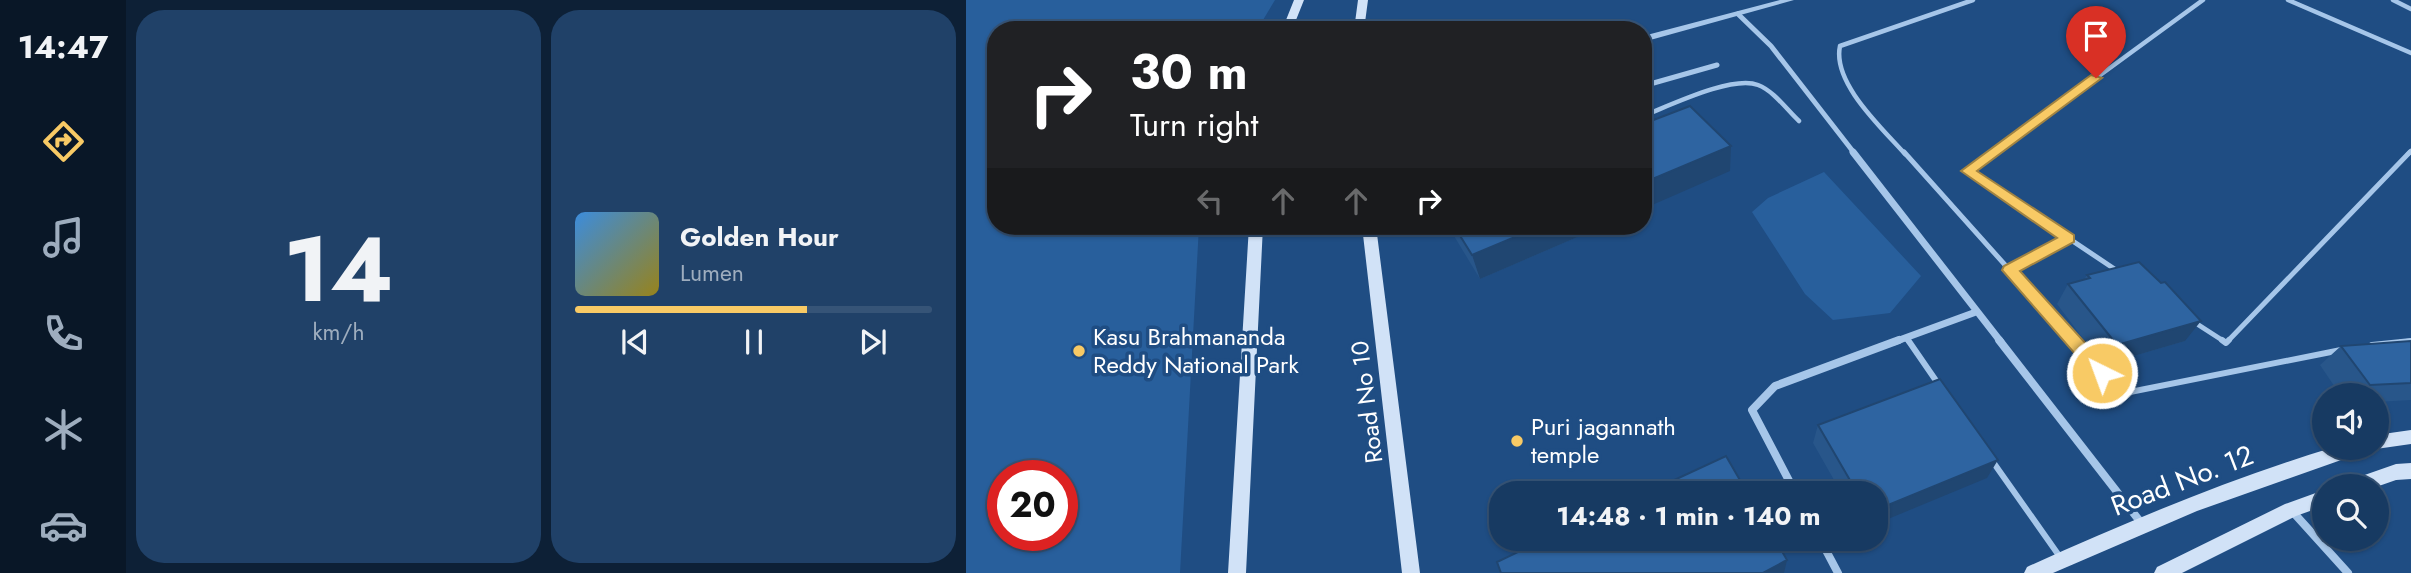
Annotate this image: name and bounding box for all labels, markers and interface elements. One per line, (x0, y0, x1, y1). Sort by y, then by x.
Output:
pin (2066, 6, 2126, 78)
icon: arrive (2077, 17, 2115, 55)
text: 14:47 (18, 24, 108, 70)
text: 30 m (1130, 37, 1248, 107)
icon: right (1015, 49, 1106, 140)
text: Turn right (1130, 102, 1259, 148)
icon: directions (39, 117, 88, 166)
icon: left (1191, 182, 1229, 220)
icon: ahead (1264, 182, 1302, 220)
icon: ahead (1337, 182, 1375, 220)
icon: right (1410, 182, 1448, 220)
text: 14 (284, 204, 393, 335)
icon: music (39, 213, 88, 262)
text: Golden Hour (680, 218, 839, 256)
text: Lumen (680, 256, 744, 290)
icon: phone (39, 309, 88, 358)
text: km/h (313, 315, 364, 349)
place label: Kasu Brahmananda Reddy National Park (1093, 319, 1299, 382)
icon: previous (616, 323, 654, 361)
icon: pause (735, 323, 773, 361)
icon: next (854, 323, 892, 361)
position arrow (2065, 336, 2139, 410)
street label: Road No 10 (1342, 339, 1391, 465)
marker: Kasu Brahmananda Reddy National Park (1071, 343, 1087, 359)
map controls (2312, 383, 2389, 551)
button: sound (2312, 383, 2389, 460)
icon: climate (39, 405, 88, 454)
place label: Puri jagannath temple (1531, 409, 1676, 472)
marker: Puri jagannath temple (1509, 433, 1525, 449)
street label: Road No. 12 (2105, 435, 2259, 526)
speed limit sign: 20 (987, 460, 1078, 551)
button: search (2312, 474, 2389, 551)
text: 14:48 · 1 min · 140 m (1556, 497, 1821, 535)
icon: car (39, 501, 88, 550)

